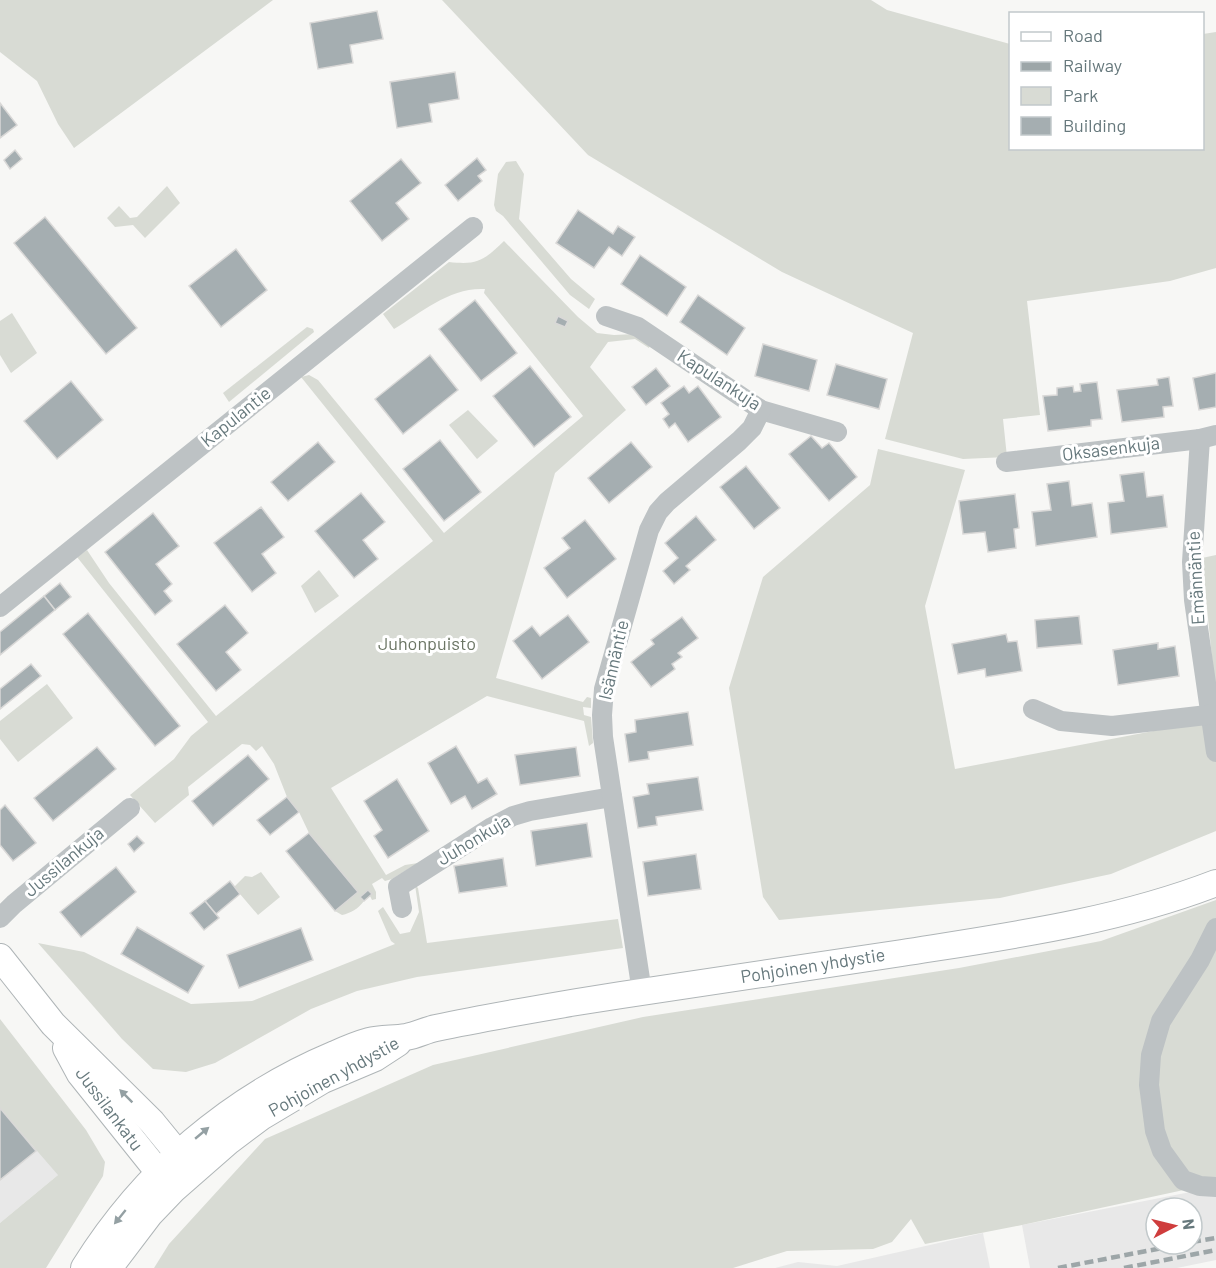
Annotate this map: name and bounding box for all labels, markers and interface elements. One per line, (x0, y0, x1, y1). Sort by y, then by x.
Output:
legend (1009, 12, 1204, 150)
text: Road (1063, 24, 1103, 46)
text: Railway (1063, 54, 1122, 76)
text: Park (1063, 84, 1098, 106)
text: Building (1063, 114, 1126, 136)
street label: Kapulankuja (674, 344, 765, 414)
street label: Kapulantie (196, 381, 275, 451)
street label: Oksasenkuja (1061, 431, 1161, 465)
street label: Emännäntie (1182, 531, 1208, 626)
street label: Isännäntie (593, 618, 633, 702)
park label: Juhonpuisto (378, 632, 476, 654)
street label: Juhonkuja (433, 809, 514, 870)
street label: Jussilankuja (19, 822, 108, 901)
street label: Pohjoinen yhdystie (739, 943, 887, 987)
street label: Pohjoinen yhdystie (264, 1031, 403, 1121)
street label: Jussilankatu (71, 1062, 148, 1155)
one-way arrow (119, 1089, 133, 1103)
one-way arrow (194, 1127, 210, 1140)
north arrow (1144, 1196, 1204, 1256)
one-way arrow (115, 1209, 127, 1224)
text: N (1179, 1218, 1199, 1231)

